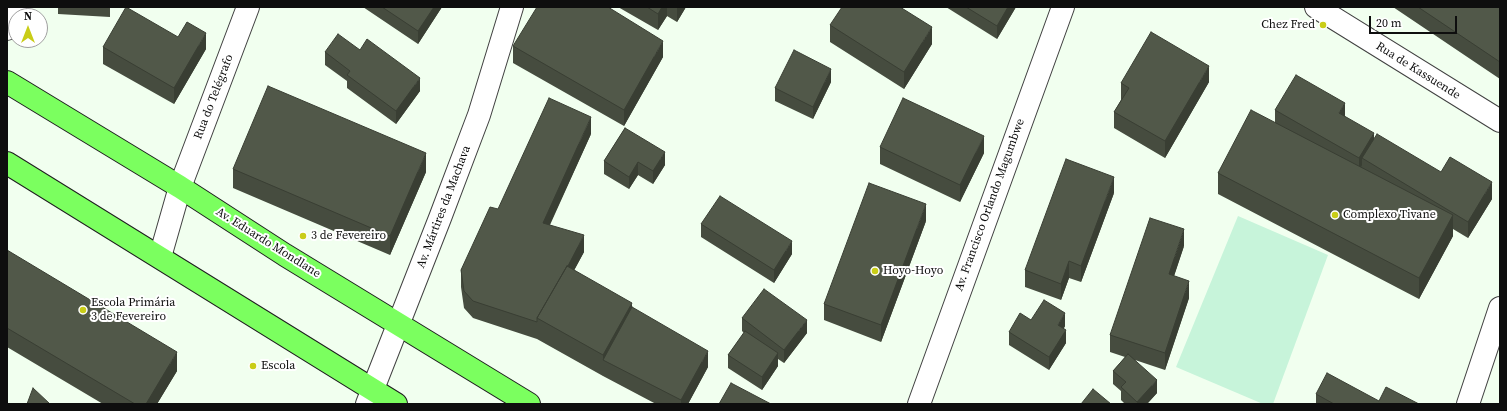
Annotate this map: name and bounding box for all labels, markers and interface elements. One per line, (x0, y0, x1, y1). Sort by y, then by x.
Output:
north arrow (8, 8, 48, 48)
scale bar (1371, 8, 1459, 34)
text: N (24, 9, 32, 24)
text: 20 m (1376, 15, 1402, 31)
place label: Chez Fred (1261, 18, 1315, 32)
marker: Chez Fred (1318, 20, 1328, 30)
street label: Rua de Kassuende (1373, 39, 1463, 103)
street label: Rua do Telégrafo (191, 53, 237, 141)
street label: Av. Francisco Orlando Magumbwe (952, 117, 1028, 293)
street label: Av. Mártires da Machava (414, 144, 474, 270)
street label: Av. Eduardo Mondlane (213, 205, 323, 281)
place label: Complexo Tivane (1343, 208, 1436, 222)
marker: Complexo Tivane (1330, 210, 1340, 220)
place label: 3 de Fevereiro (311, 229, 386, 243)
marker: 3 de Fevereiro (298, 231, 308, 241)
place label: Hoyo-Hoyo (883, 264, 943, 278)
marker: Hoyo-Hoyo (870, 266, 880, 276)
place label: Escola Primária 3 de Fevereiro (91, 296, 175, 324)
marker: Escola Primária 3 de Fevereiro (78, 305, 88, 315)
place label: Escola (261, 359, 295, 373)
marker: Escola (248, 361, 258, 371)

